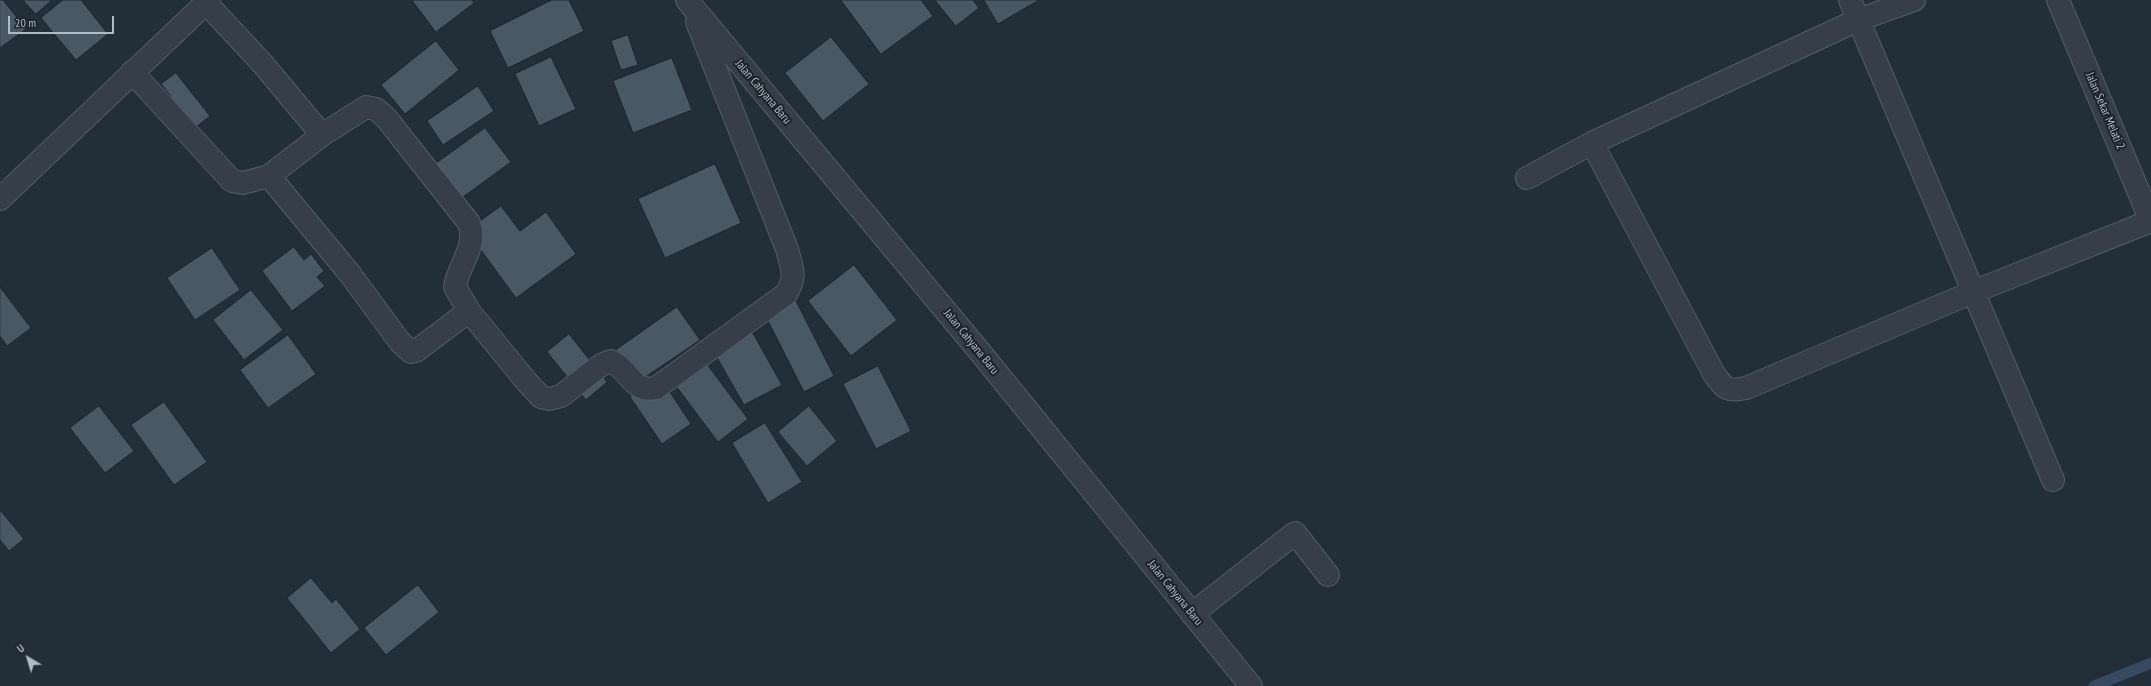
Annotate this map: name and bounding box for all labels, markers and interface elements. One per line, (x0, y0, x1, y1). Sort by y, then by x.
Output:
scale bar (10, 8, 116, 34)
text: 20 m (15, 15, 36, 30)
street label: Jalan Cahyana Baru (732, 57, 794, 127)
street label: Jalan Sekar Melati 2 (2082, 70, 2128, 152)
street label: Jalan Cahyana Baru (940, 307, 1002, 377)
street label: Jalan Cahyana Baru (1144, 558, 1206, 628)
north arrow (8, 638, 48, 678)
text: U (14, 641, 27, 656)

